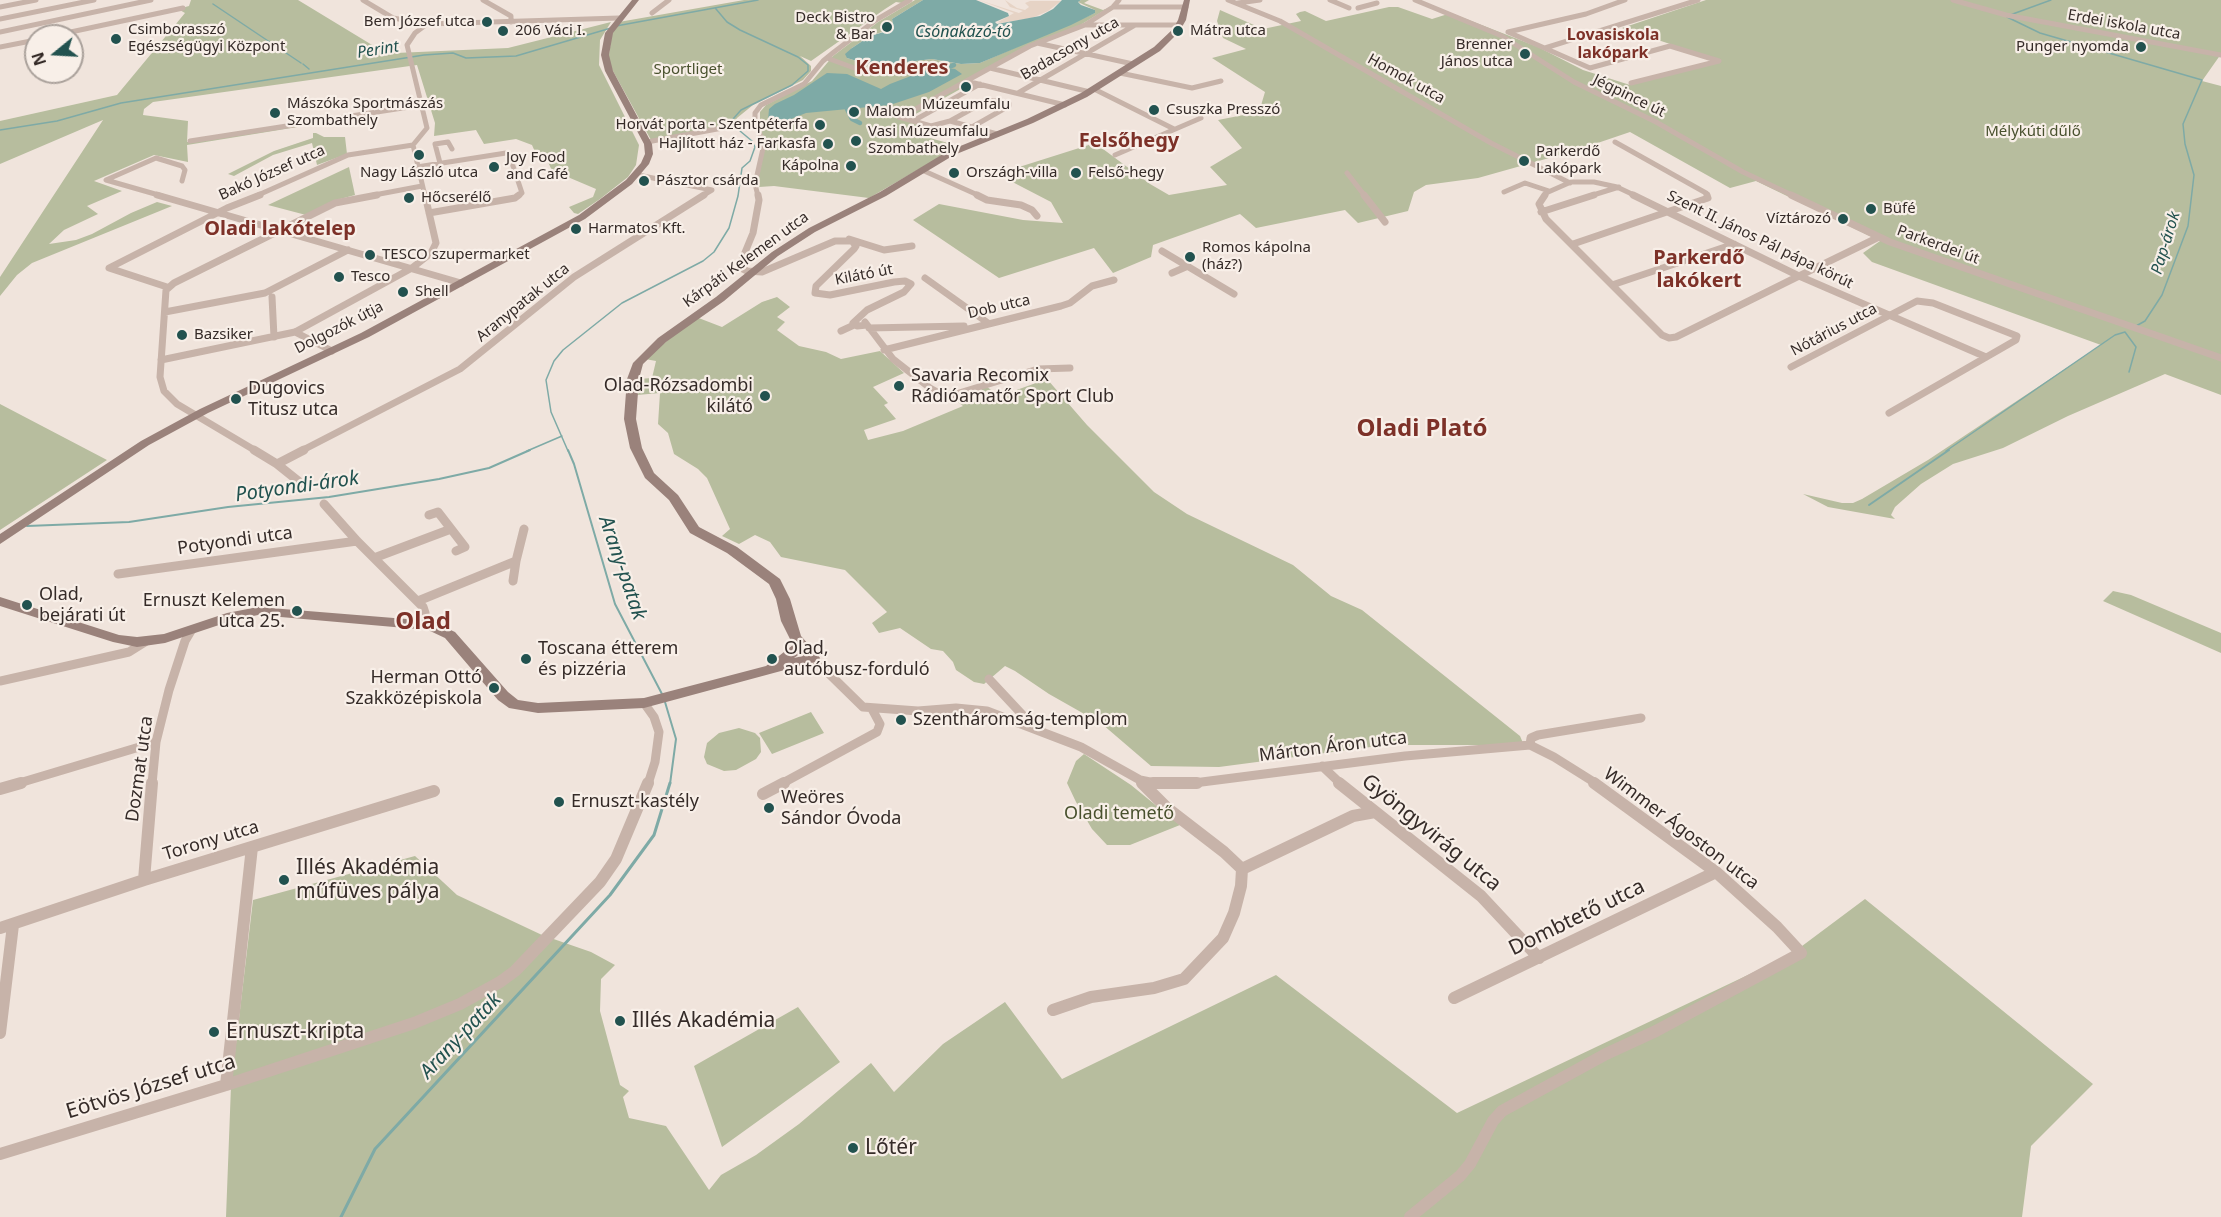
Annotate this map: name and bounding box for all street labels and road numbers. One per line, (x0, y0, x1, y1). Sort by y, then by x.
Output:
street label: Erdei iskola utca (2066, 6, 2182, 44)
street label: Badacsony utca (1018, 14, 1122, 84)
street label: Homok utca (1364, 50, 1448, 108)
street label: Jégpince út (1590, 71, 1668, 121)
street label: Bakó József utca (216, 142, 328, 204)
street label: Szent II. János Pál pápa körút (1664, 187, 1856, 293)
street label: Kárpáti Kelemen utca (680, 208, 812, 312)
street label: Parkerdei út (1894, 222, 1982, 268)
street label: Aranypatak utca (473, 260, 573, 346)
street label: Kilátó út (834, 261, 894, 289)
street label: Dob utca (966, 291, 1032, 323)
street label: Dolgozók útja (292, 298, 386, 358)
street label: Nótárius utca (1788, 300, 1880, 360)
street label: Potyondi utca (176, 522, 294, 560)
street label: Dozmat utca (122, 715, 158, 823)
street label: Márton Áron utca (1258, 727, 1408, 767)
street label: Wimmer Ágoston utca (1599, 764, 1763, 894)
street label: Gyöngyvirág utca (1356, 769, 1506, 897)
street label: Torony utca (161, 816, 261, 866)
street label: Dombtető utca (1505, 874, 1649, 962)
street label: Eötvös József utca (63, 1049, 239, 1125)

